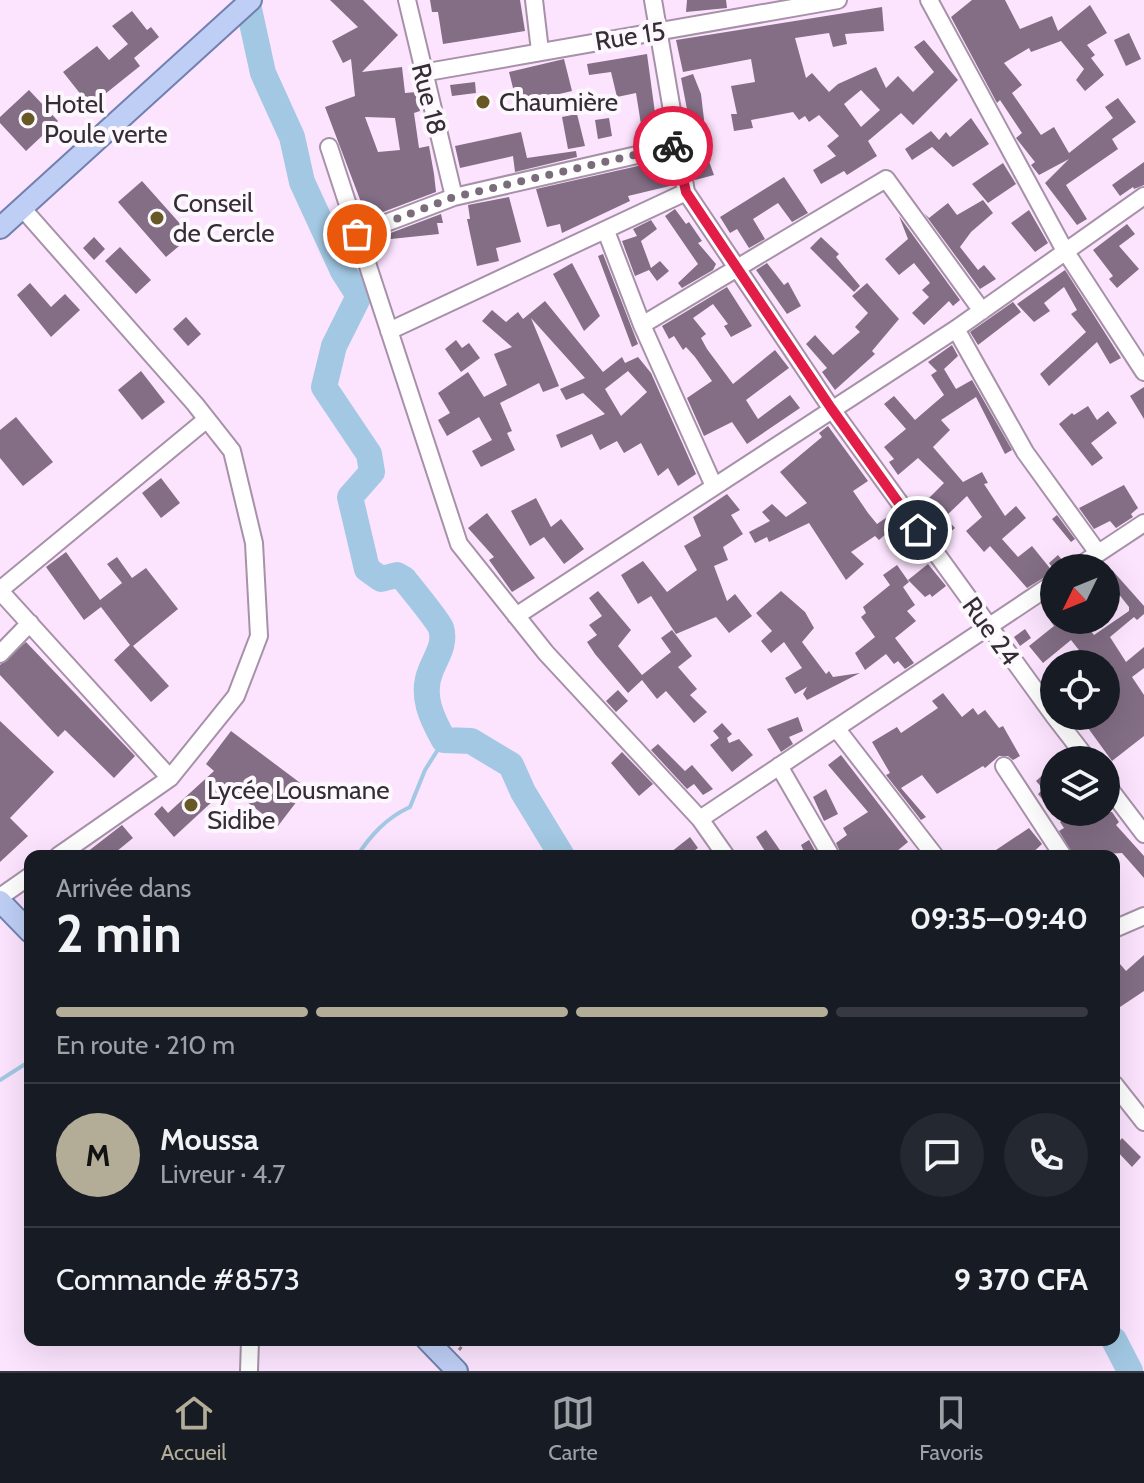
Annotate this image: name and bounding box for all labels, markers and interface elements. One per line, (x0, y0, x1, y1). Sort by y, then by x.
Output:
street label: Rue 15 (593, 15, 667, 57)
street label: Rue 18 (405, 60, 453, 138)
place label: Chaumière (499, 86, 618, 118)
place label: Hotel Poule verte (44, 88, 168, 150)
marker: Chaumière (474, 93, 492, 111)
courier (633, 106, 713, 186)
marker: Hotel Poule verte (19, 110, 37, 128)
icon: bike (651, 124, 695, 168)
place label: Conseil de Cercle (173, 187, 275, 249)
pin (323, 200, 391, 268)
marker: Conseil de Cercle (148, 209, 166, 227)
icon: bag (335, 212, 379, 256)
pin (884, 496, 952, 564)
icon: home (896, 508, 940, 552)
north arrow (1040, 554, 1120, 634)
map controls (1040, 554, 1120, 826)
street label: Rue 24 (955, 591, 1027, 671)
button: locate (1040, 650, 1120, 730)
button: layers (1040, 746, 1120, 826)
place label: Lycée Lousmane Sidibe (207, 774, 390, 836)
marker: Lycée Lousmane Sidibe (182, 796, 200, 814)
text: Arrivée dans (56, 872, 191, 904)
text: 09:35–09:40 (910, 900, 1088, 937)
text: 2 min (56, 902, 182, 965)
text: En route · 210 m (56, 1029, 235, 1061)
button: chat (900, 1113, 984, 1197)
button: phone (1004, 1113, 1088, 1197)
text: Moussa (160, 1121, 259, 1158)
text: M (86, 1137, 111, 1174)
text: Livreur · 4.7 (160, 1158, 285, 1190)
text: Commande #8573 (56, 1261, 300, 1298)
text: 9 370 CFA (954, 1261, 1088, 1298)
tab: Accueil (161, 1391, 227, 1466)
tab: Carte (548, 1391, 598, 1466)
tab: Favoris (919, 1391, 983, 1466)

